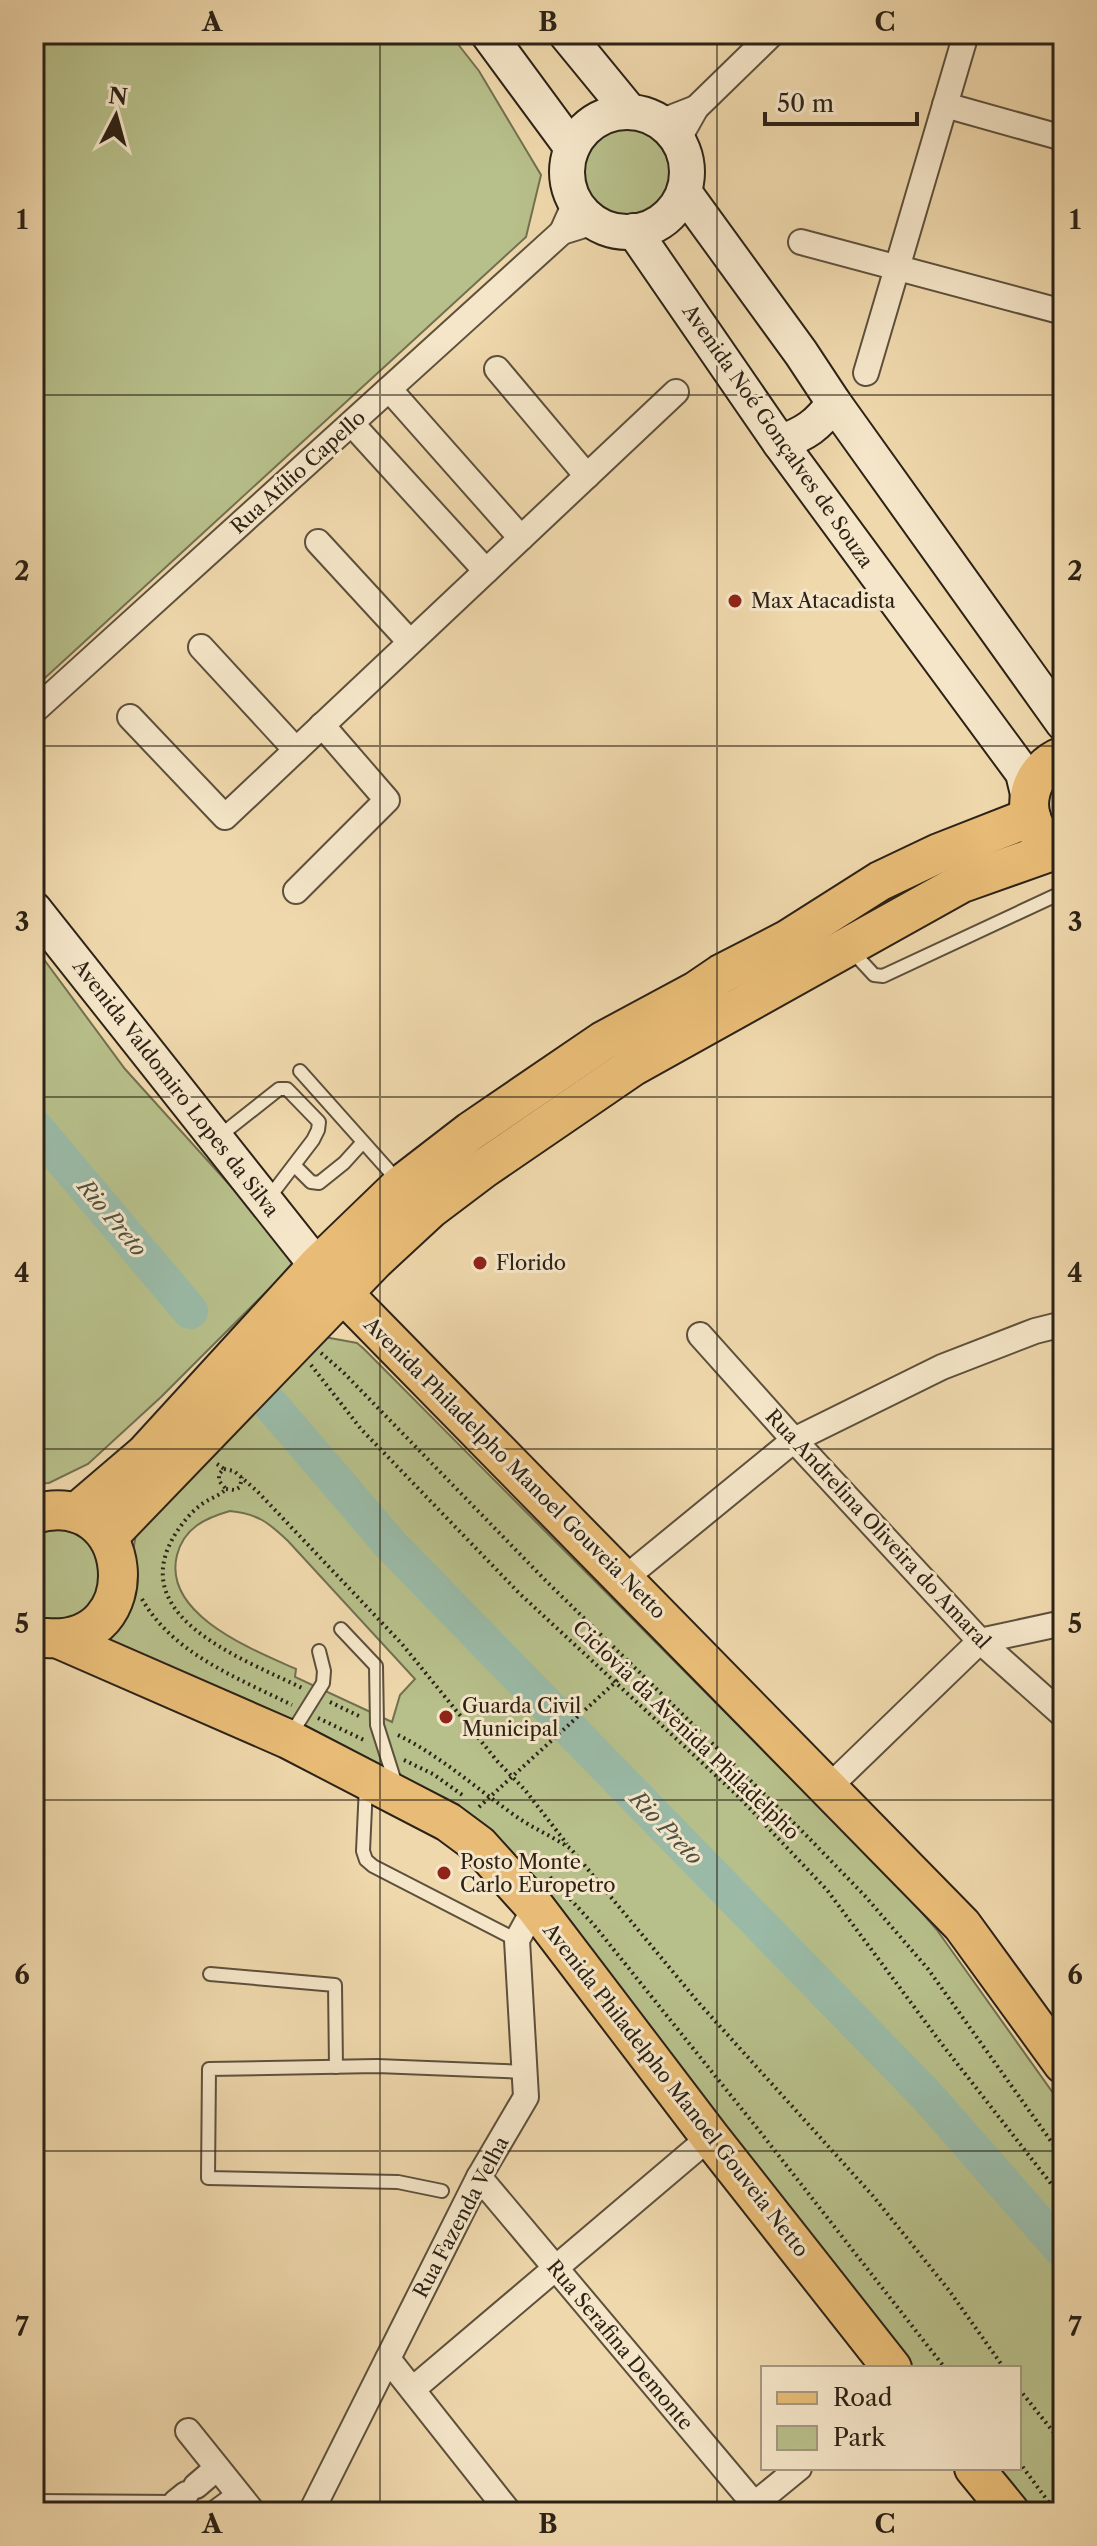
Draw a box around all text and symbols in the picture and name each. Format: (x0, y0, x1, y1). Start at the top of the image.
text: A (201, 6, 223, 38)
text: B (538, 6, 558, 38)
text: C (875, 6, 895, 38)
north arrow (76, 76, 156, 156)
scale bar (765, 76, 917, 126)
text: N (107, 82, 129, 111)
text: 50 m (777, 89, 834, 118)
text: 1 (16, 204, 28, 236)
text: 1 (1069, 204, 1081, 236)
street label: Avenida Noé Gonçalves de Souza (677, 299, 879, 573)
street label: Rua Atílio Capello (226, 405, 370, 539)
text: 2 (14, 555, 30, 587)
text: 2 (1067, 555, 1083, 587)
place label: Max Atacadista (751, 589, 896, 613)
marker: Max Atacadista (726, 592, 744, 610)
text: 3 (15, 906, 29, 938)
text: 3 (1068, 906, 1082, 938)
street label: Avenida Valdomiro Lopes da Silva (67, 954, 284, 1222)
water label: Rio Preto (71, 1172, 152, 1262)
place label: Florido (496, 1251, 566, 1275)
marker: Florido (471, 1254, 489, 1272)
text: 4 (14, 1257, 30, 1289)
text: 4 (1067, 1257, 1083, 1289)
street label: Avenida Philadelpho Manoel Gouveia Netto (358, 1311, 671, 1624)
street label: Rua Andrelina Oliveira do Amaral (761, 1404, 995, 1654)
text: 5 (15, 1608, 29, 1640)
text: 5 (1068, 1608, 1082, 1640)
street label: Ciclovia da Avenida Philadelpho (568, 1615, 804, 1845)
place label: Guarda Civil Municipal (462, 1694, 581, 1741)
marker: Guarda Civil Municipal (437, 1708, 455, 1726)
water label: Rio Preto (623, 1784, 708, 1871)
place label: Posto Monte Carlo Europetro (460, 1850, 616, 1897)
marker: Posto Monte Carlo Europetro (435, 1864, 453, 1882)
street label: Avenida Philadelpho Manoel Gouveia Netto (538, 1918, 814, 2262)
text: 6 (14, 1959, 30, 1991)
text: 6 (1067, 1959, 1083, 1991)
street label: Rua Fazenda Velha (408, 2132, 514, 2302)
street label: Rua Serafina Demonte (542, 2255, 698, 2435)
text: 7 (15, 2311, 29, 2343)
text: 7 (1068, 2311, 1082, 2343)
legend (761, 2366, 1021, 2470)
text: Road (833, 2383, 893, 2412)
text: Park (833, 2423, 886, 2452)
text: A (201, 2508, 223, 2540)
text: B (538, 2508, 558, 2540)
text: C (875, 2508, 895, 2540)

